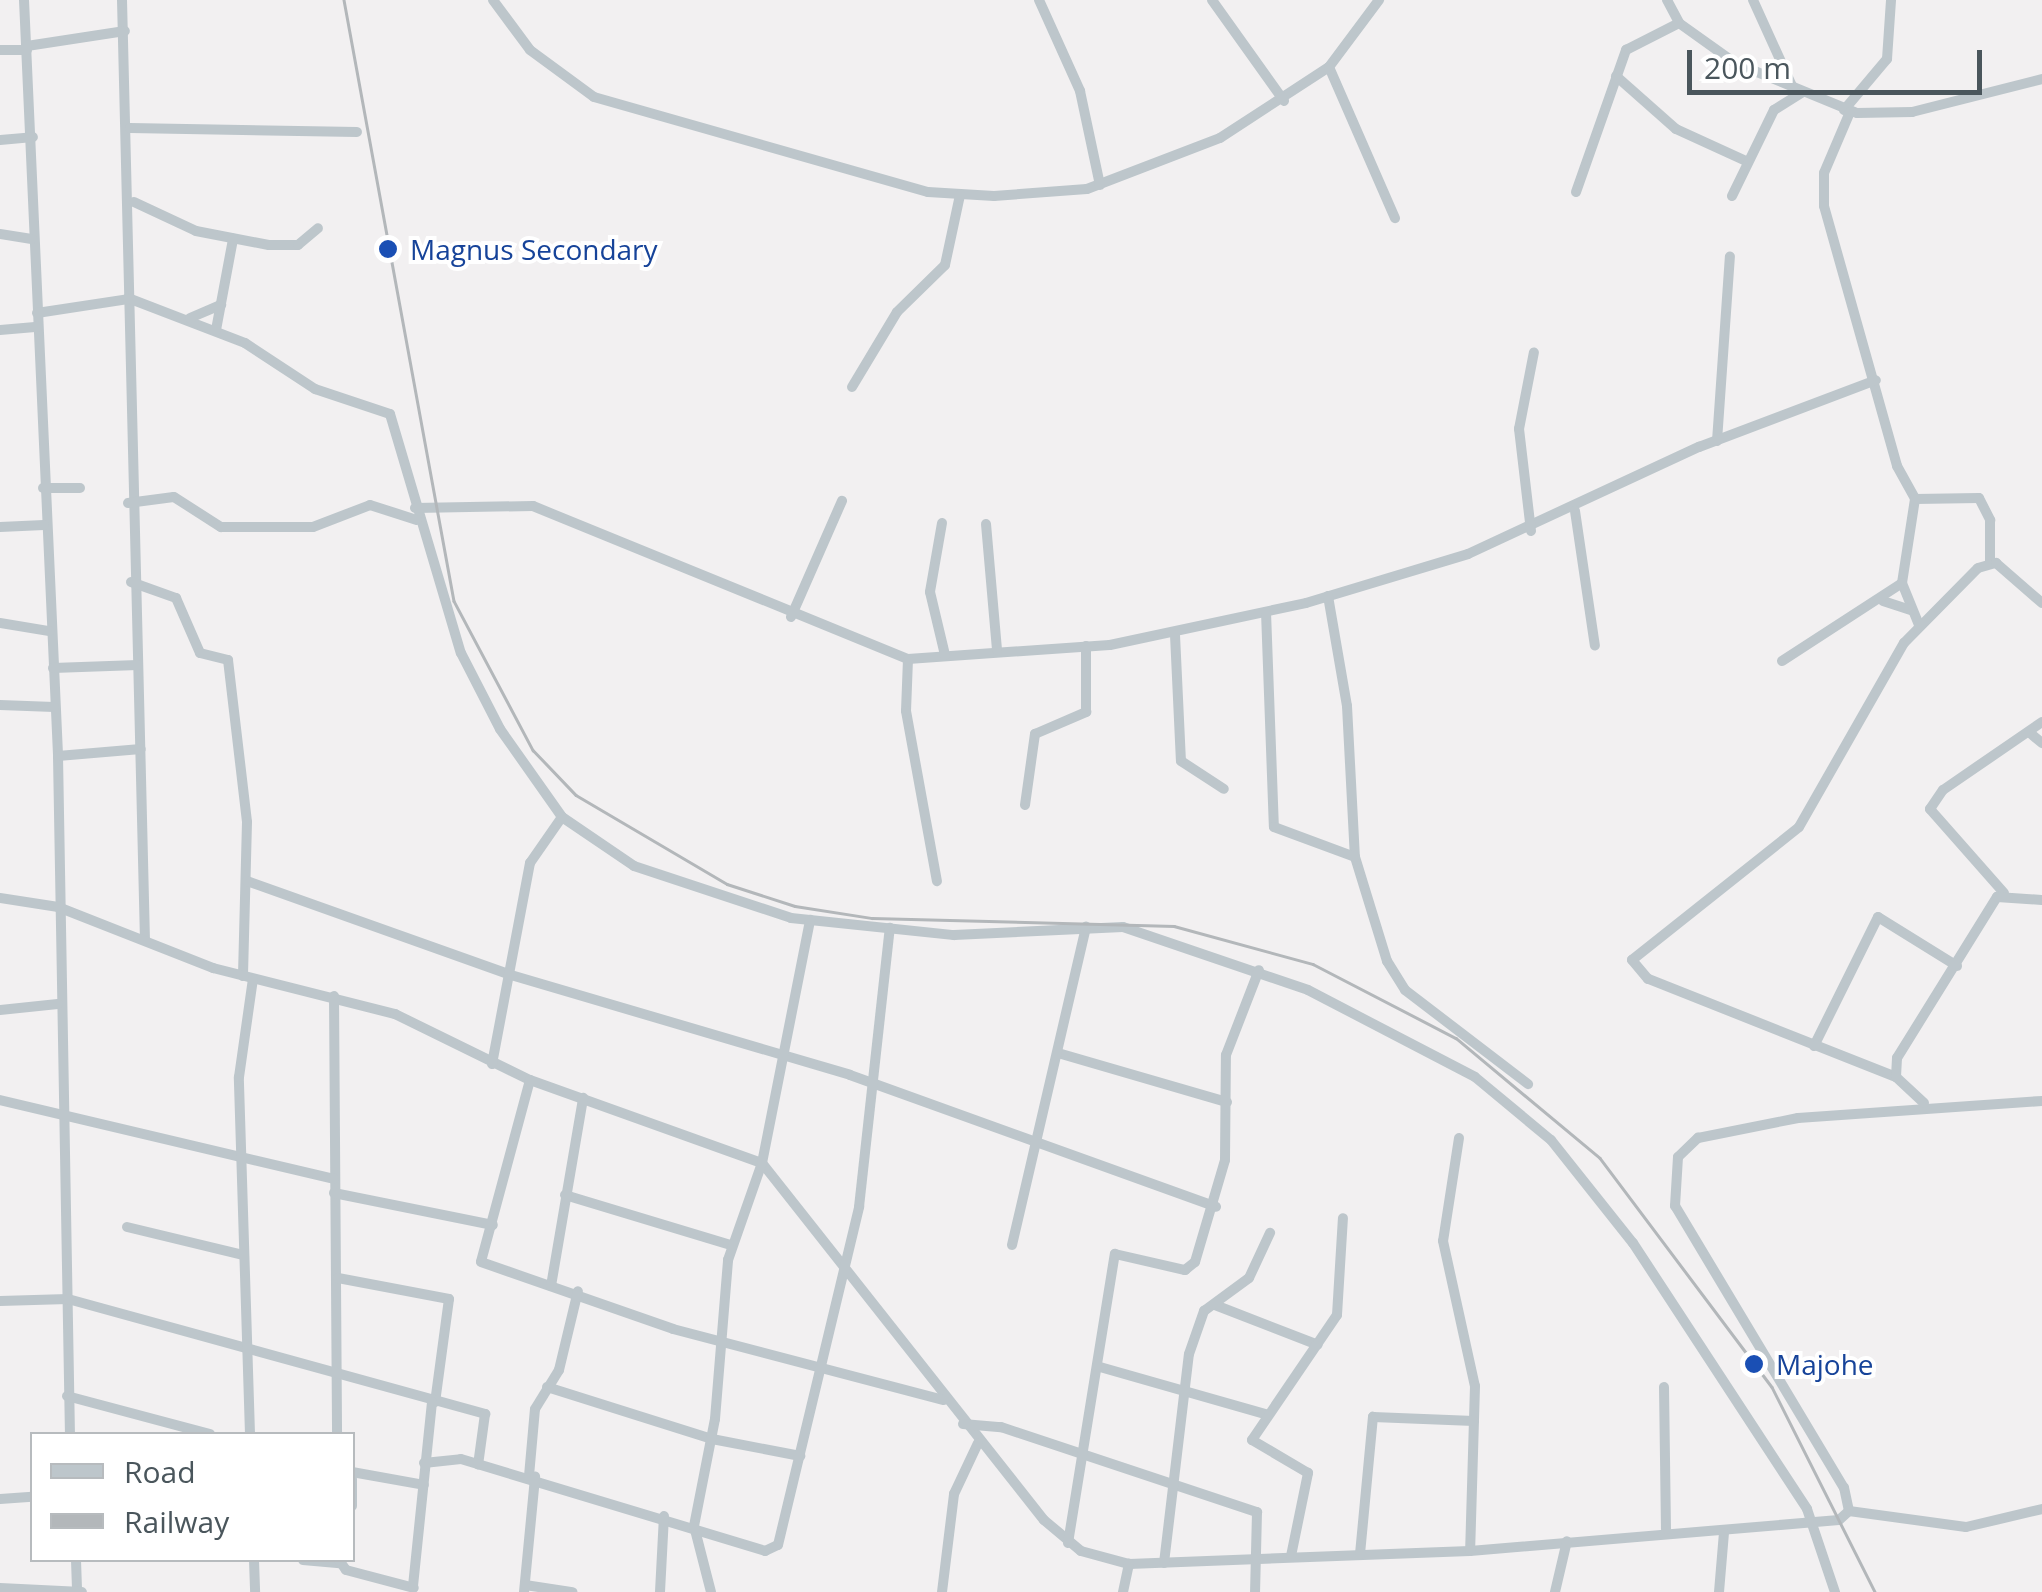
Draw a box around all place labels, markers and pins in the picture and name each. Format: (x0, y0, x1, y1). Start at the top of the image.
place label: Magnus Secondary (410, 232, 658, 266)
marker: Magnus Secondary (375, 236, 401, 262)
place label: Majohe (1776, 1347, 1874, 1381)
marker: Majohe (1741, 1351, 1767, 1377)

